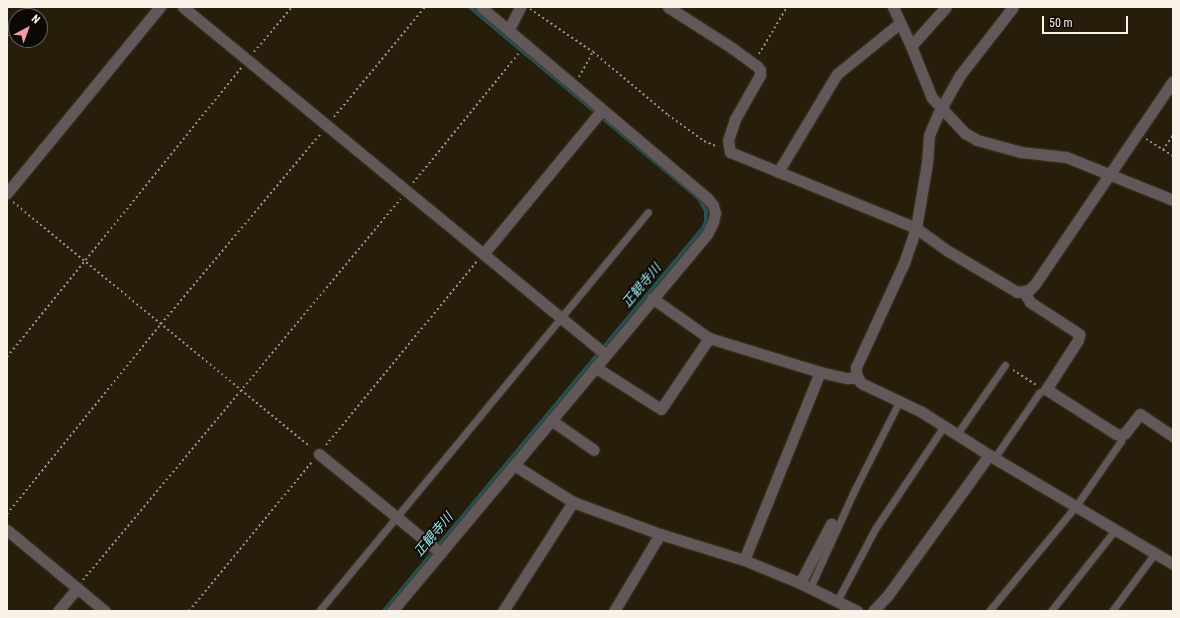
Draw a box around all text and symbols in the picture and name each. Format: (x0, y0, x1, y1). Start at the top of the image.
north arrow (8, 8, 48, 48)
scale bar (1044, 8, 1130, 34)
text: N (29, 12, 42, 26)
text: 50 m (1049, 16, 1073, 30)
water label: 正観寺川 (619, 261, 665, 311)
water label: 正観寺川 (411, 510, 457, 560)

